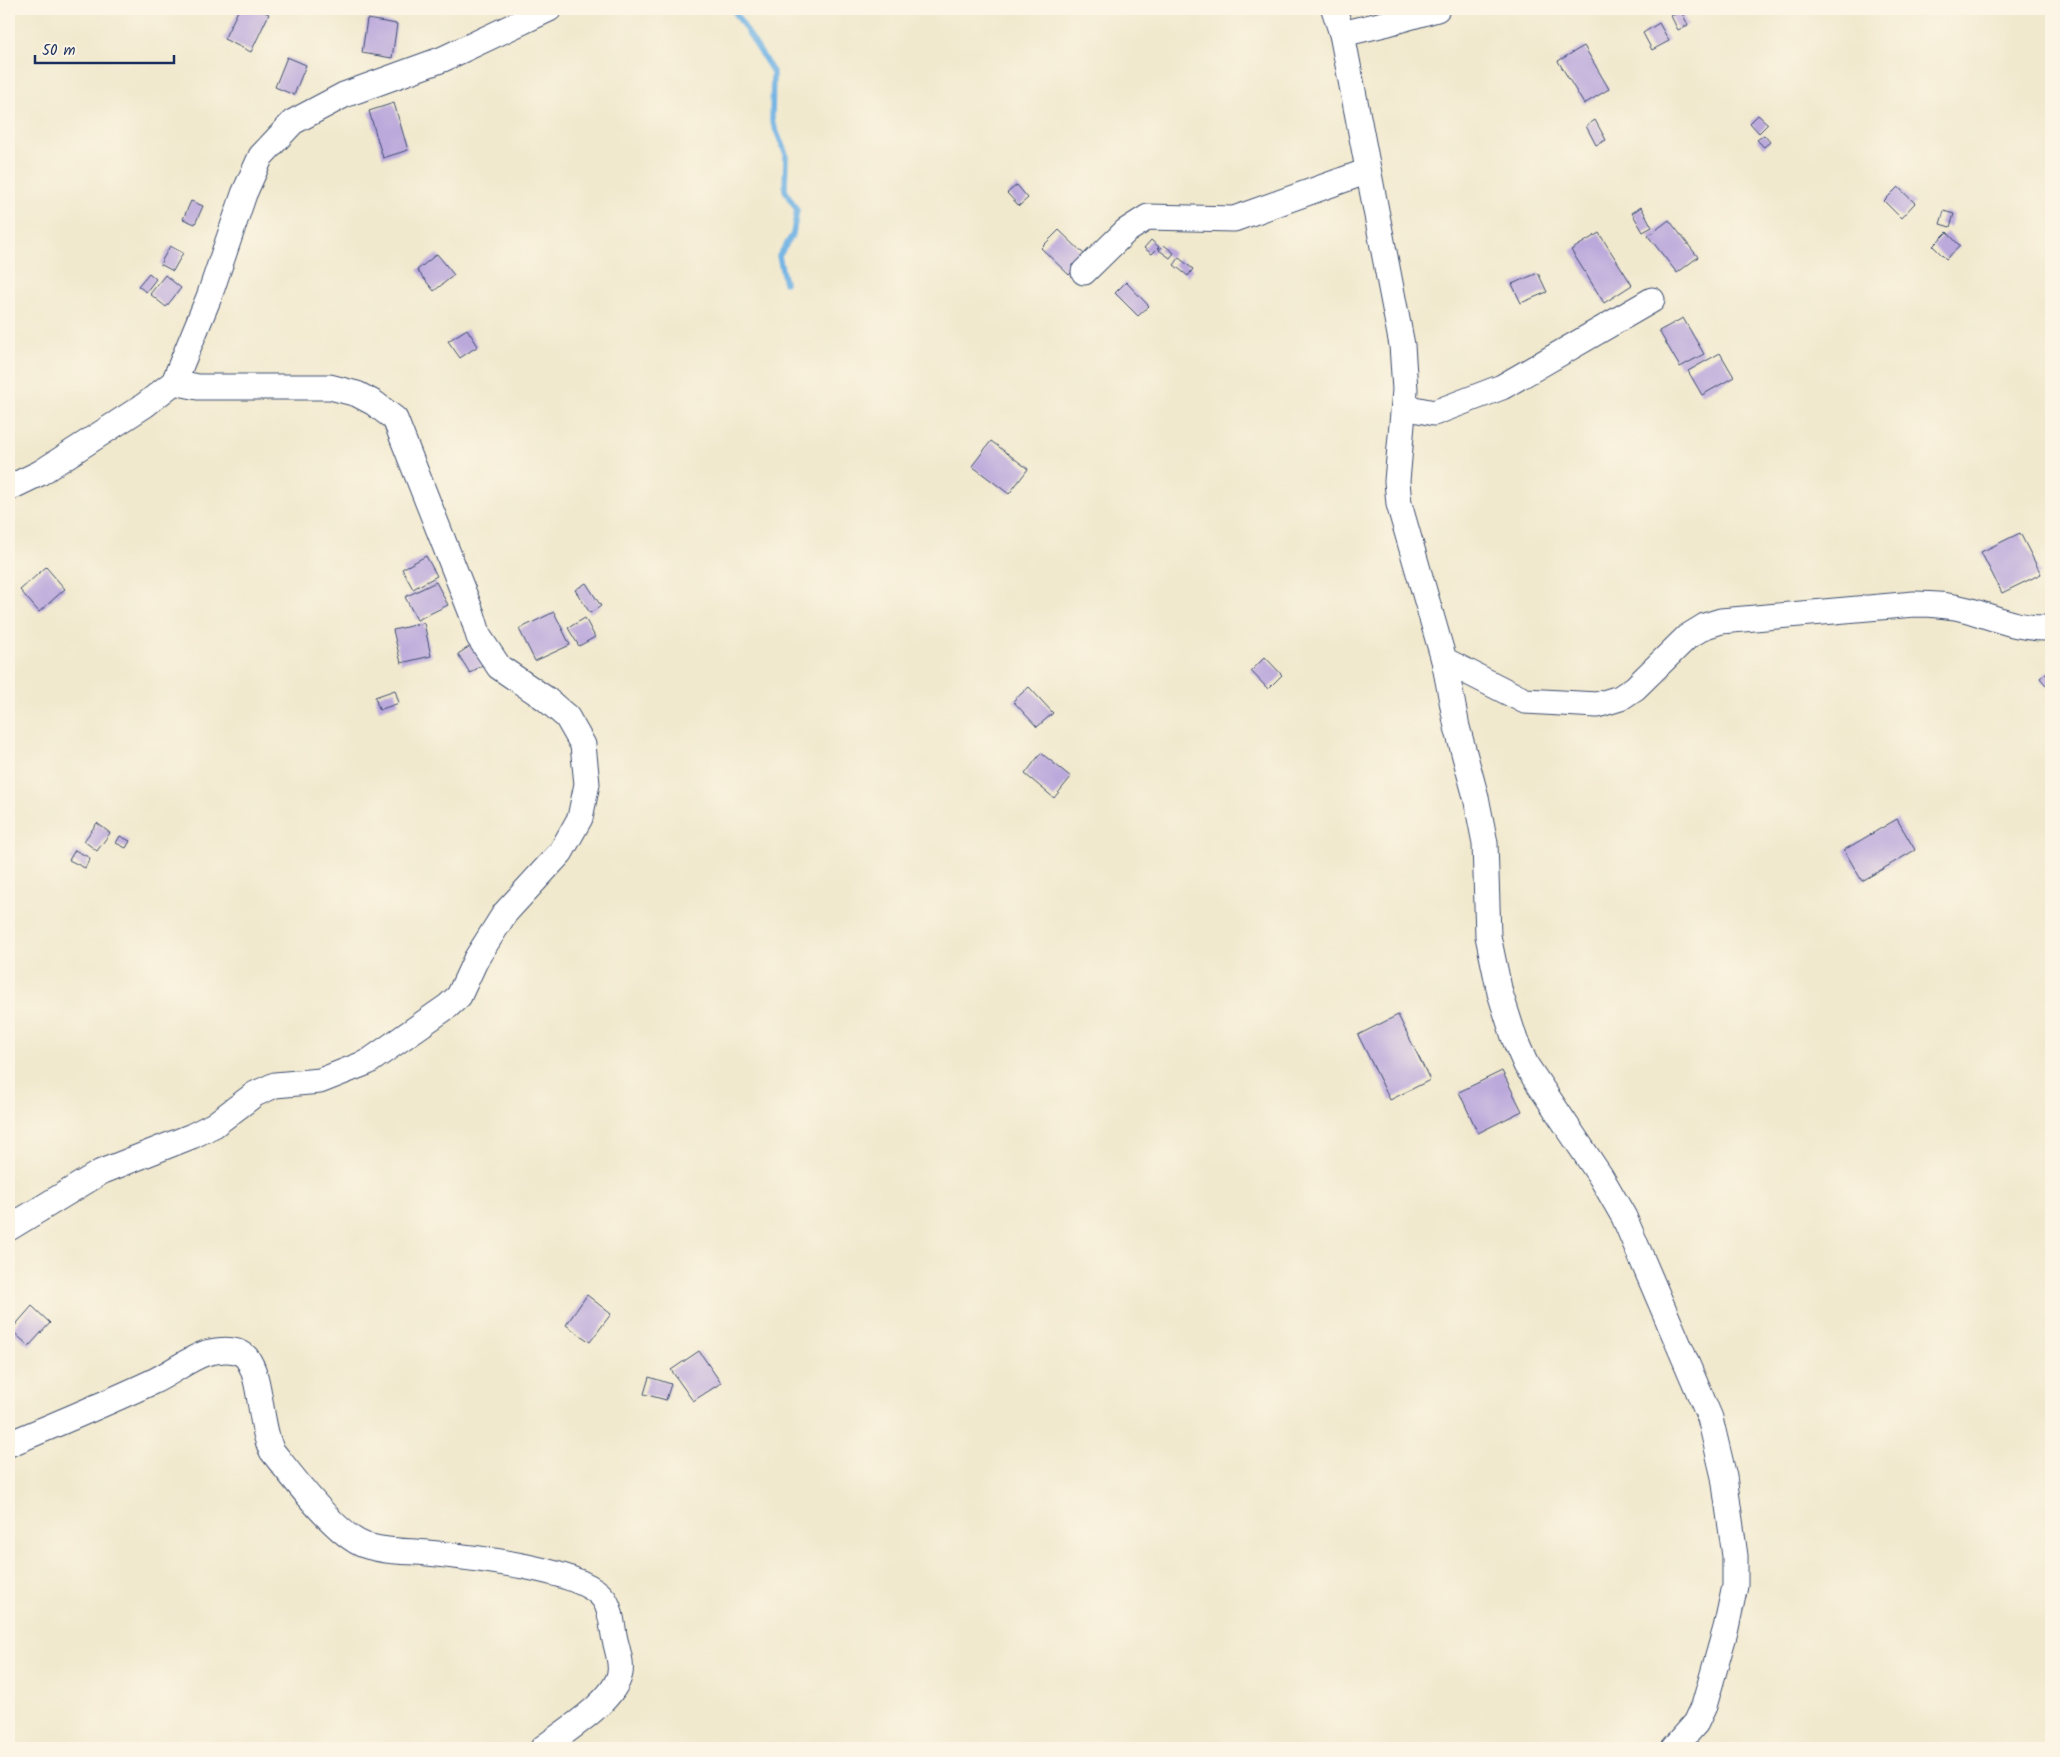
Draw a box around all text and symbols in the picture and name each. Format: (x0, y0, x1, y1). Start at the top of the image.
scale bar (35, 32, 174, 64)
text: 50 m (42, 39, 76, 63)

